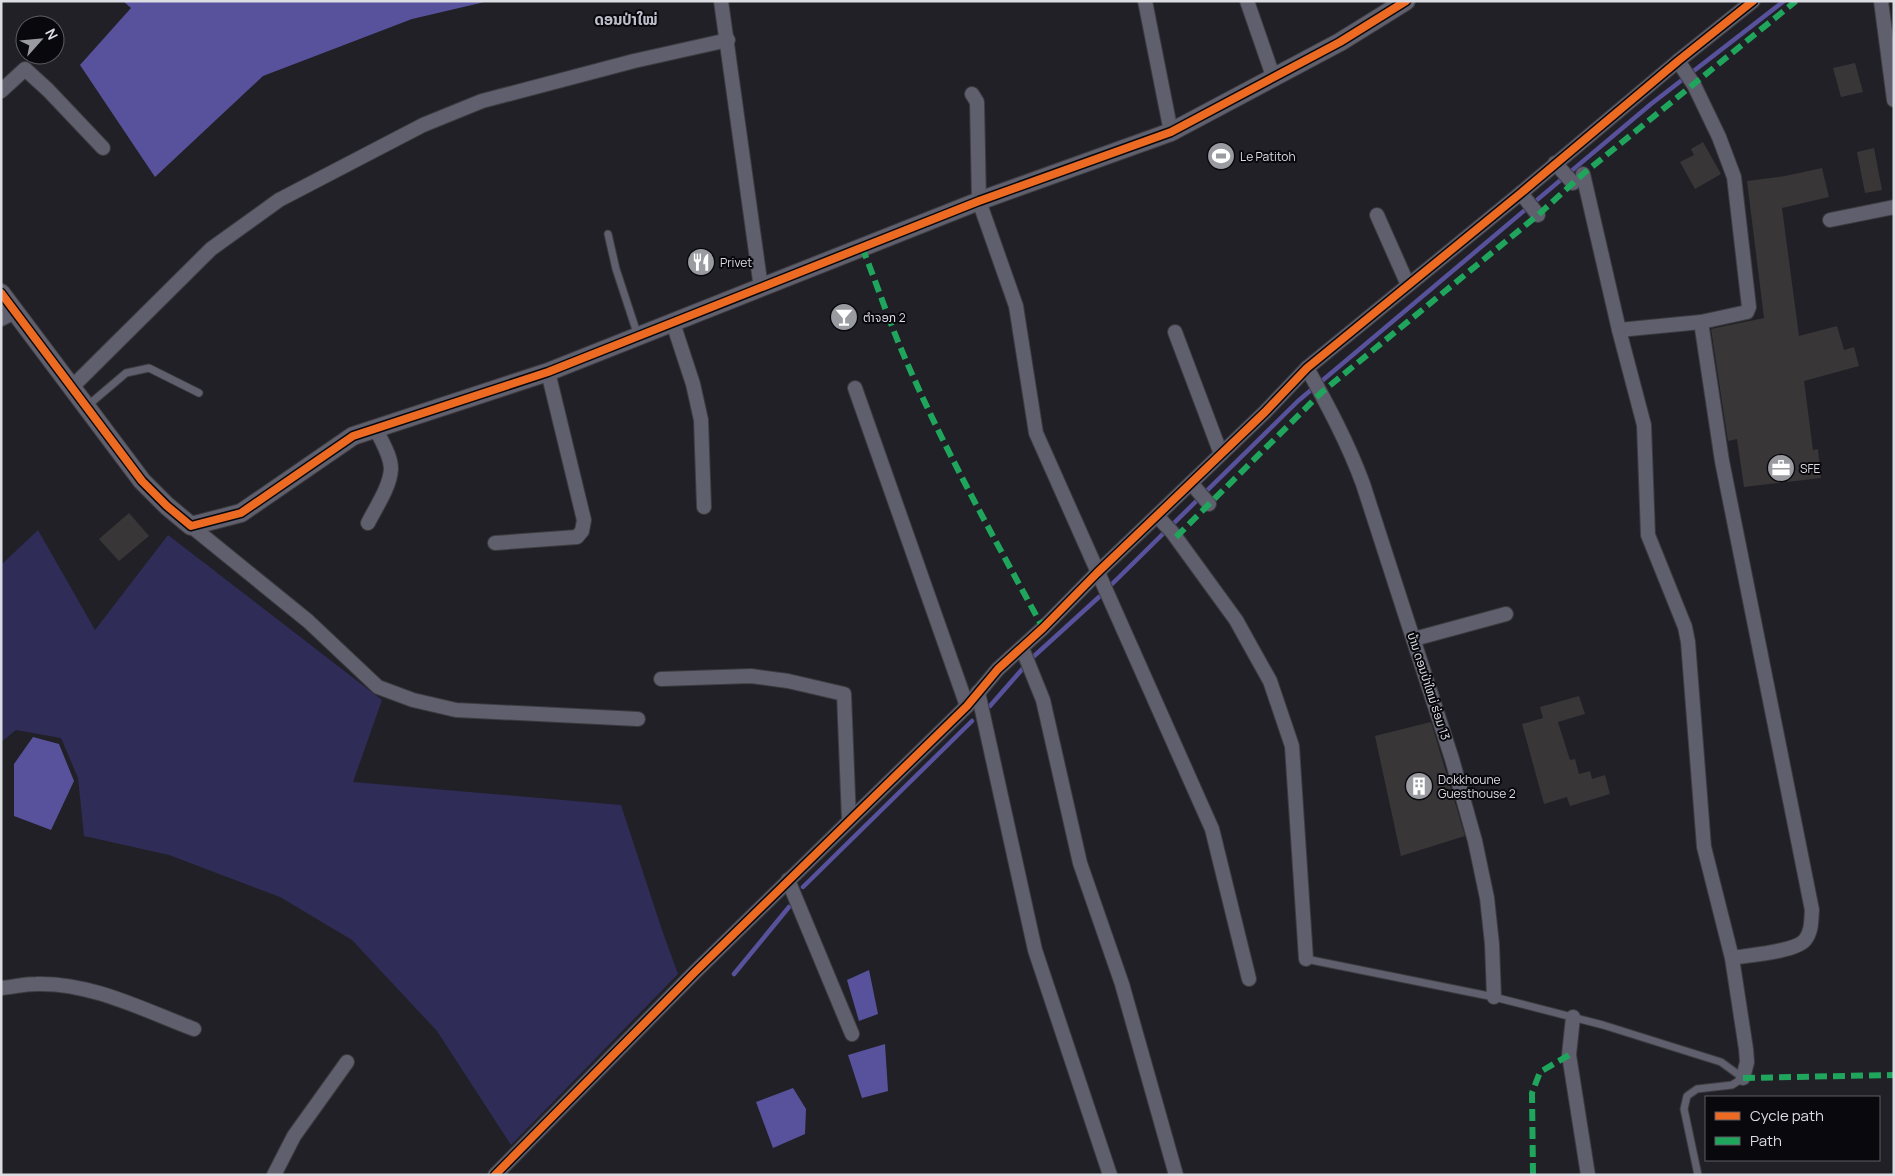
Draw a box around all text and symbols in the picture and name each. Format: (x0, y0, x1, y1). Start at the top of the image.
district label: ດອນປ່າໃໝ່ (595, 9, 657, 30)
north arrow (15, 15, 65, 65)
text: N (41, 25, 63, 43)
sports icon: Le Patitoh (1206, 141, 1236, 171)
place label: Le Patitoh (1240, 148, 1296, 165)
restaurant icon: Privet (686, 247, 716, 277)
place label: Privet (720, 254, 752, 271)
bar icon: ຕຳຈອກ 2 (829, 302, 859, 332)
place label: ຕຳຈອກ 2 (863, 309, 906, 326)
office icon: SFE (1766, 453, 1796, 483)
place label: SFE (1800, 460, 1820, 477)
street label: ບ້ານ ດອນປ່າໃຫມ່ ຮ່ອມ 13 (1404, 630, 1454, 742)
building icon: Dokkhoune Guesthouse 2 (1404, 771, 1434, 801)
place label: Dokkhoune Guesthouse 2 (1438, 771, 1516, 802)
legend (1705, 1096, 1880, 1161)
text: Cycle path (1750, 1105, 1824, 1126)
text: Path (1750, 1130, 1782, 1151)

